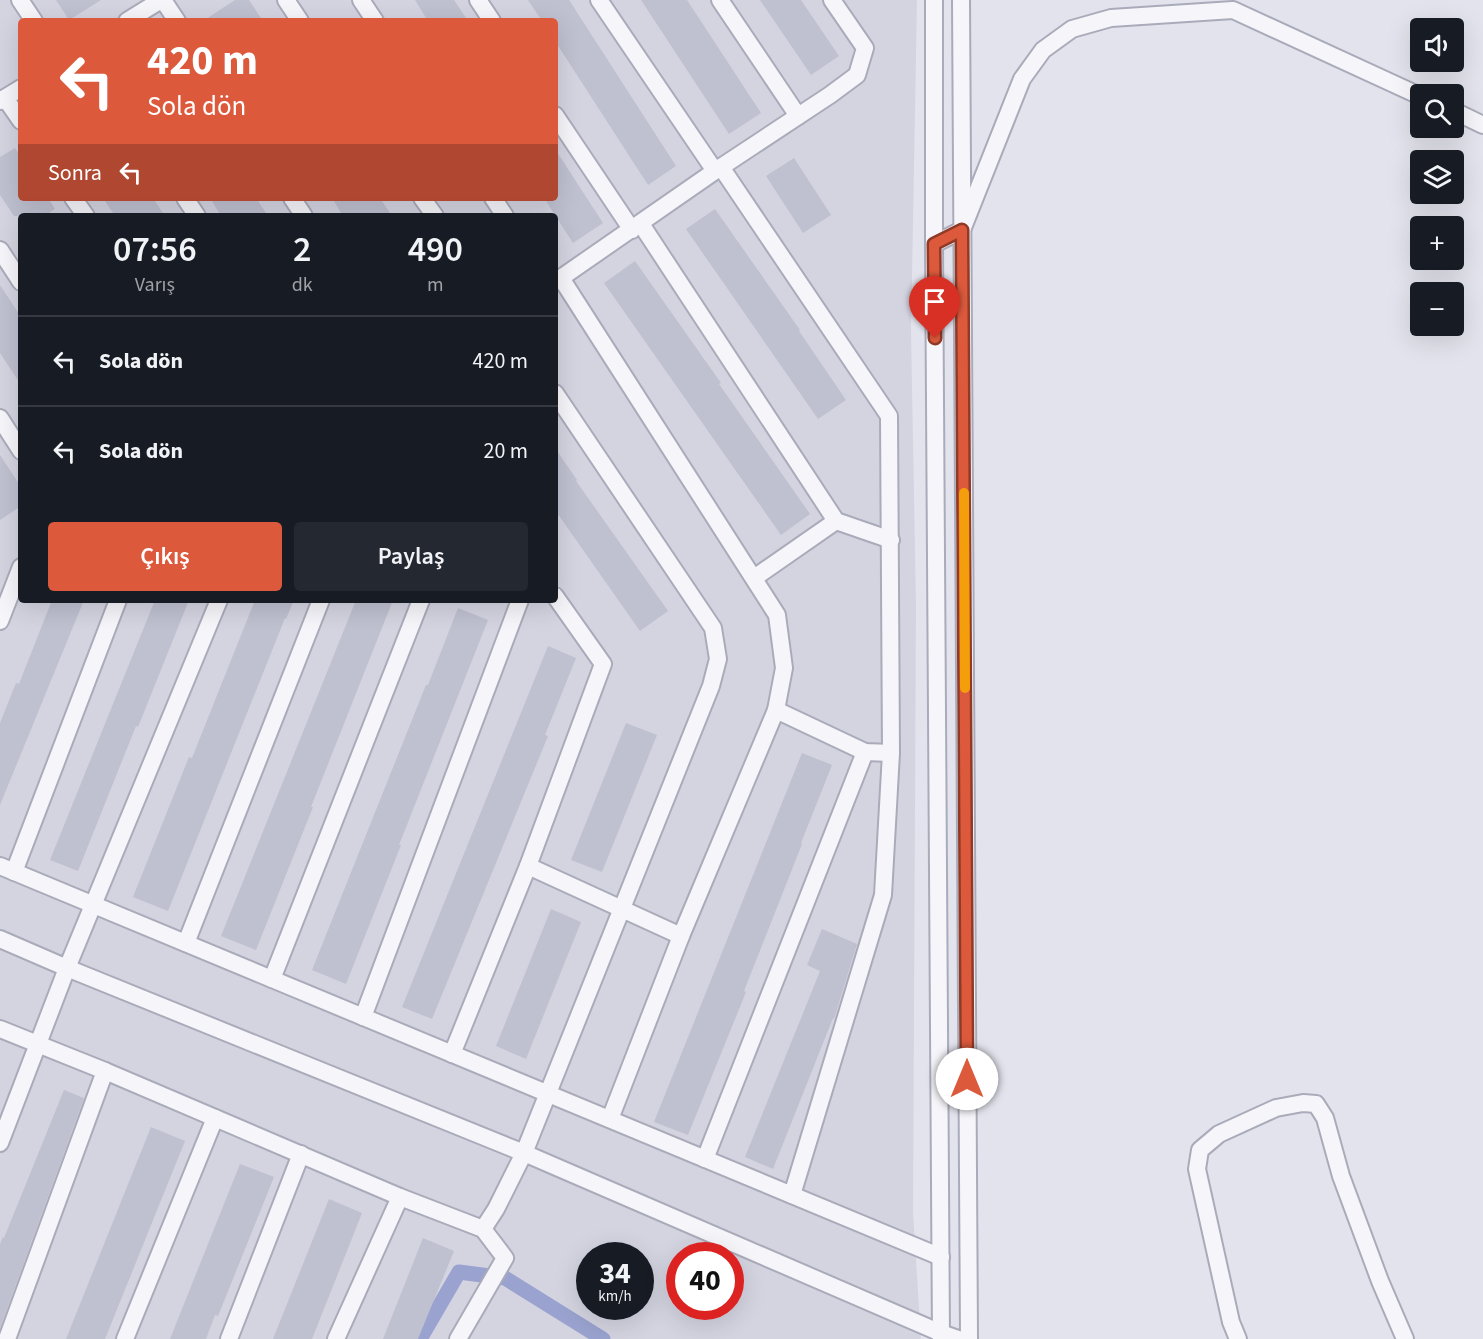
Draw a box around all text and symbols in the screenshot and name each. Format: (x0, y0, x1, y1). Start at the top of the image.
map controls (1410, 18, 1464, 336)
button: sound (1410, 18, 1464, 72)
text: 420 m (147, 31, 258, 91)
icon: left (48, 42, 126, 120)
button: search (1410, 84, 1464, 138)
text: Sola dön (147, 87, 246, 126)
button: layers (1410, 150, 1464, 204)
icon: left (114, 156, 147, 189)
text: Sonra (48, 157, 102, 189)
button: + (1410, 216, 1464, 270)
text: 07:56 (113, 224, 197, 275)
text: 2 (293, 224, 311, 275)
text: 490 (408, 224, 463, 275)
text: Varış (135, 271, 175, 299)
text: dk (292, 271, 313, 299)
text: m (427, 271, 444, 299)
pin (909, 276, 960, 338)
button: − (1410, 282, 1464, 336)
icon: arrive (918, 285, 951, 318)
icon: left (48, 345, 81, 378)
text: Sola dön (99, 345, 183, 377)
text: 420 m (473, 345, 528, 377)
icon: left (48, 435, 81, 468)
text: Sola dön (99, 435, 183, 467)
text: 20 m (483, 435, 528, 467)
button: Çıkış (48, 522, 282, 591)
button: Paylaş (294, 522, 528, 591)
position arrow (935, 1047, 999, 1111)
speed limit sign: 40 (666, 1242, 744, 1320)
text: 34 (599, 1252, 631, 1295)
text: km/h (598, 1286, 632, 1307)

